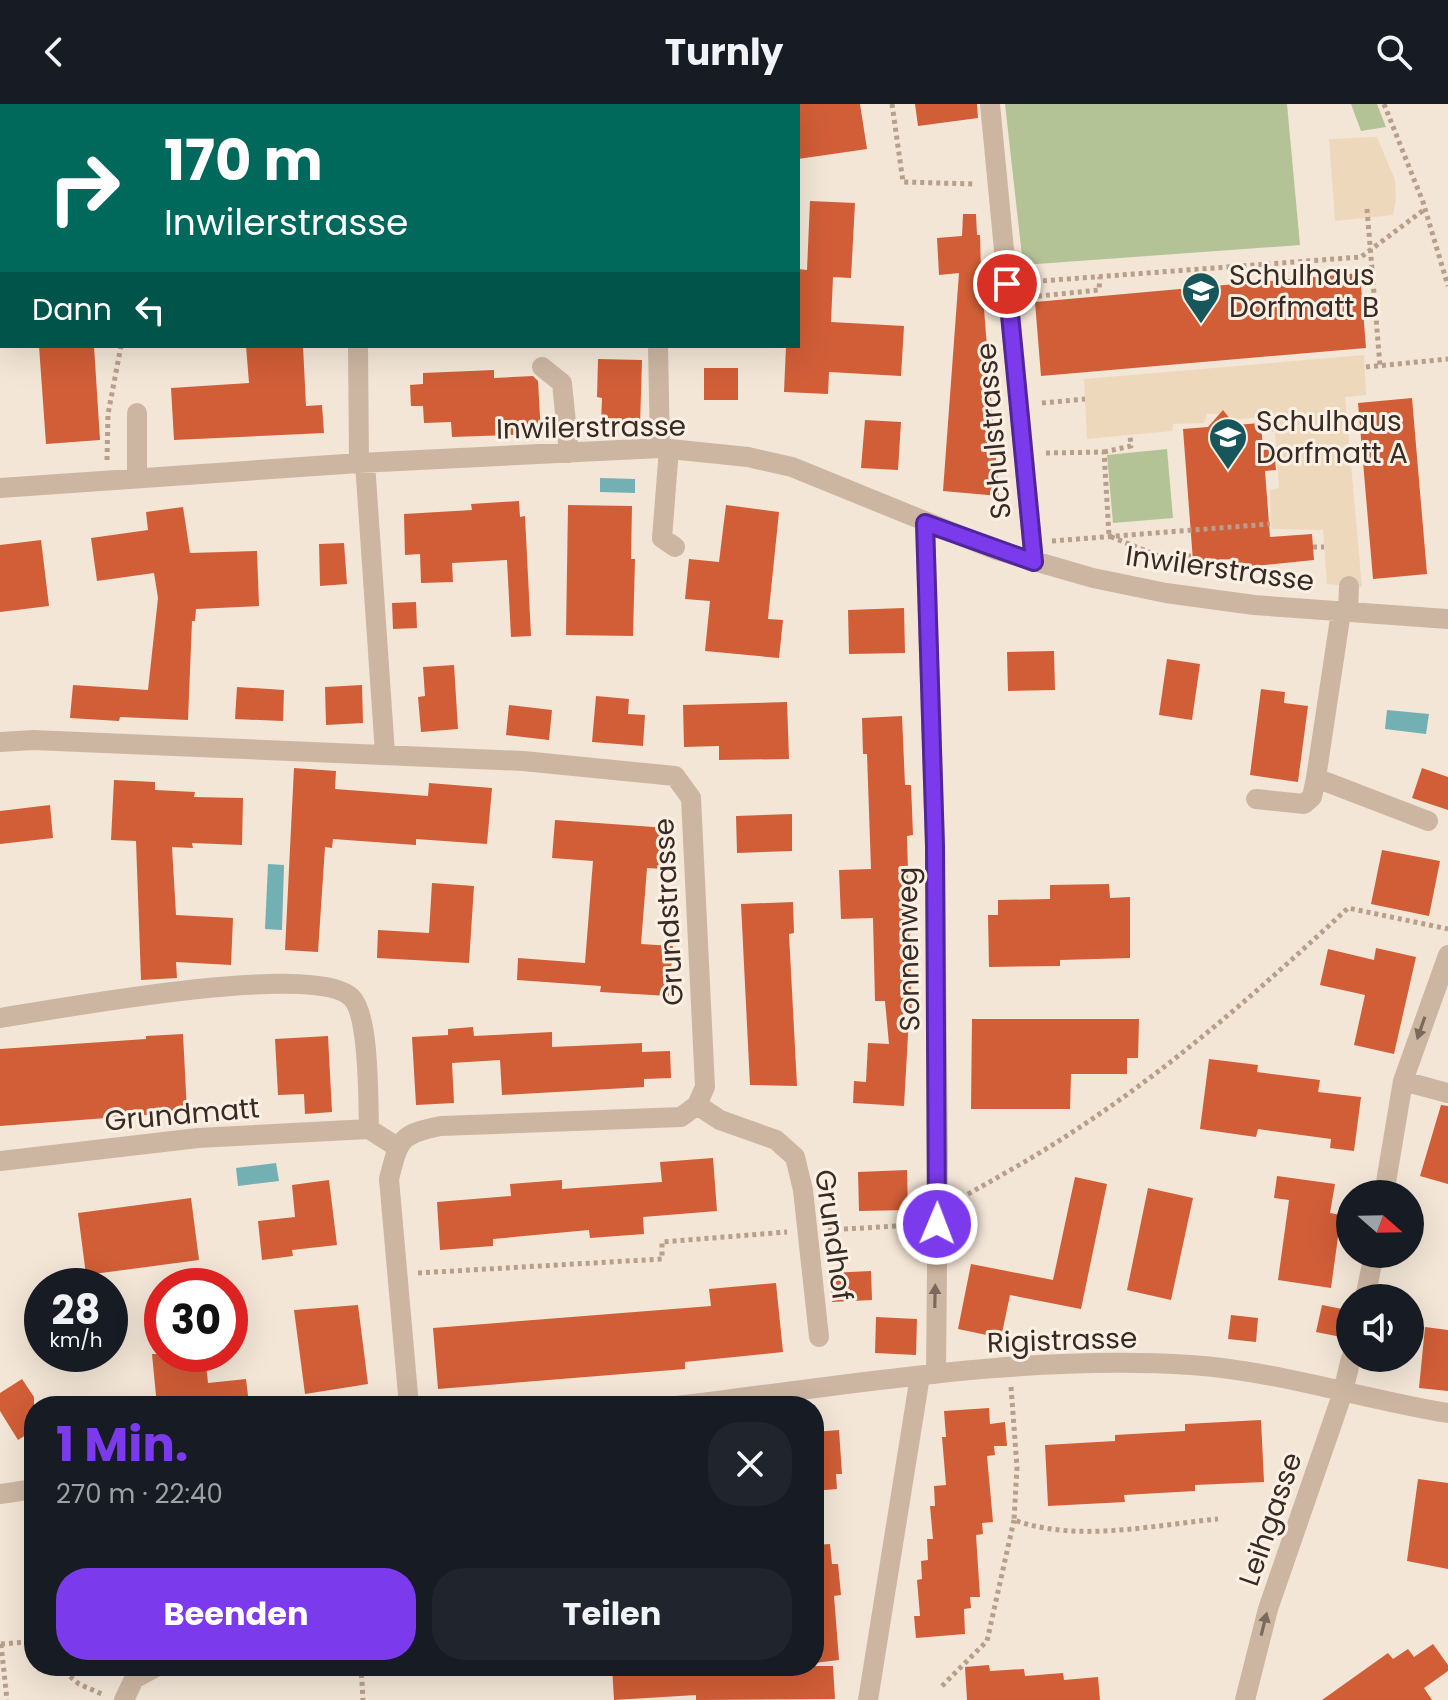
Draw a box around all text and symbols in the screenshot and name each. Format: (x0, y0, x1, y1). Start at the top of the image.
text: Turnly (665, 27, 783, 78)
icon: back (32, 30, 76, 74)
icon: search (1372, 30, 1416, 74)
text: 170 m (164, 121, 323, 200)
icon: right (32, 136, 136, 240)
text: Inwilerstrasse (164, 197, 408, 248)
pin (973, 250, 1041, 318)
place label: Schulhaus Dorfmatt B (1229, 256, 1379, 327)
icon: arrive (985, 262, 1029, 306)
school or university icon: Schulhaus Dorfmatt B (1180, 270, 1222, 325)
text: Dann (32, 288, 112, 331)
icon: left (128, 288, 172, 332)
street label: Schulstrasse (966, 341, 1021, 521)
place label: Schulhaus Dorfmatt A (1256, 402, 1408, 473)
street label: Inwilerstrasse (496, 406, 686, 449)
school or university icon: Schulhaus Dorfmatt A (1207, 416, 1249, 471)
street label: Inwilerstrasse (1123, 536, 1317, 601)
street label: Grundstrasse (644, 817, 693, 1007)
street label: Sonnenweg (888, 866, 929, 1032)
one-way arrow (1414, 1016, 1426, 1040)
street label: Grundmatt (103, 1088, 261, 1141)
street label: Grundhof (805, 1167, 862, 1303)
north arrow (1336, 1180, 1424, 1268)
map controls (1336, 1180, 1424, 1372)
position arrow (895, 1182, 979, 1266)
speed limit sign: 30 (144, 1268, 248, 1372)
text: 28 (52, 1282, 100, 1338)
one-way arrow (929, 1283, 942, 1308)
button: sound (1336, 1284, 1424, 1372)
street label: Rigistrasse (986, 1318, 1138, 1363)
text: km/h (49, 1326, 103, 1354)
text: 1 Min. (56, 1411, 188, 1478)
button: close (708, 1422, 792, 1506)
street label: Leihgasse (1229, 1447, 1311, 1591)
text: 270 m · 22:40 (56, 1476, 223, 1512)
button: Beenden (56, 1568, 416, 1660)
button: Teilen (432, 1568, 792, 1660)
one-way arrow (1258, 1612, 1271, 1637)

